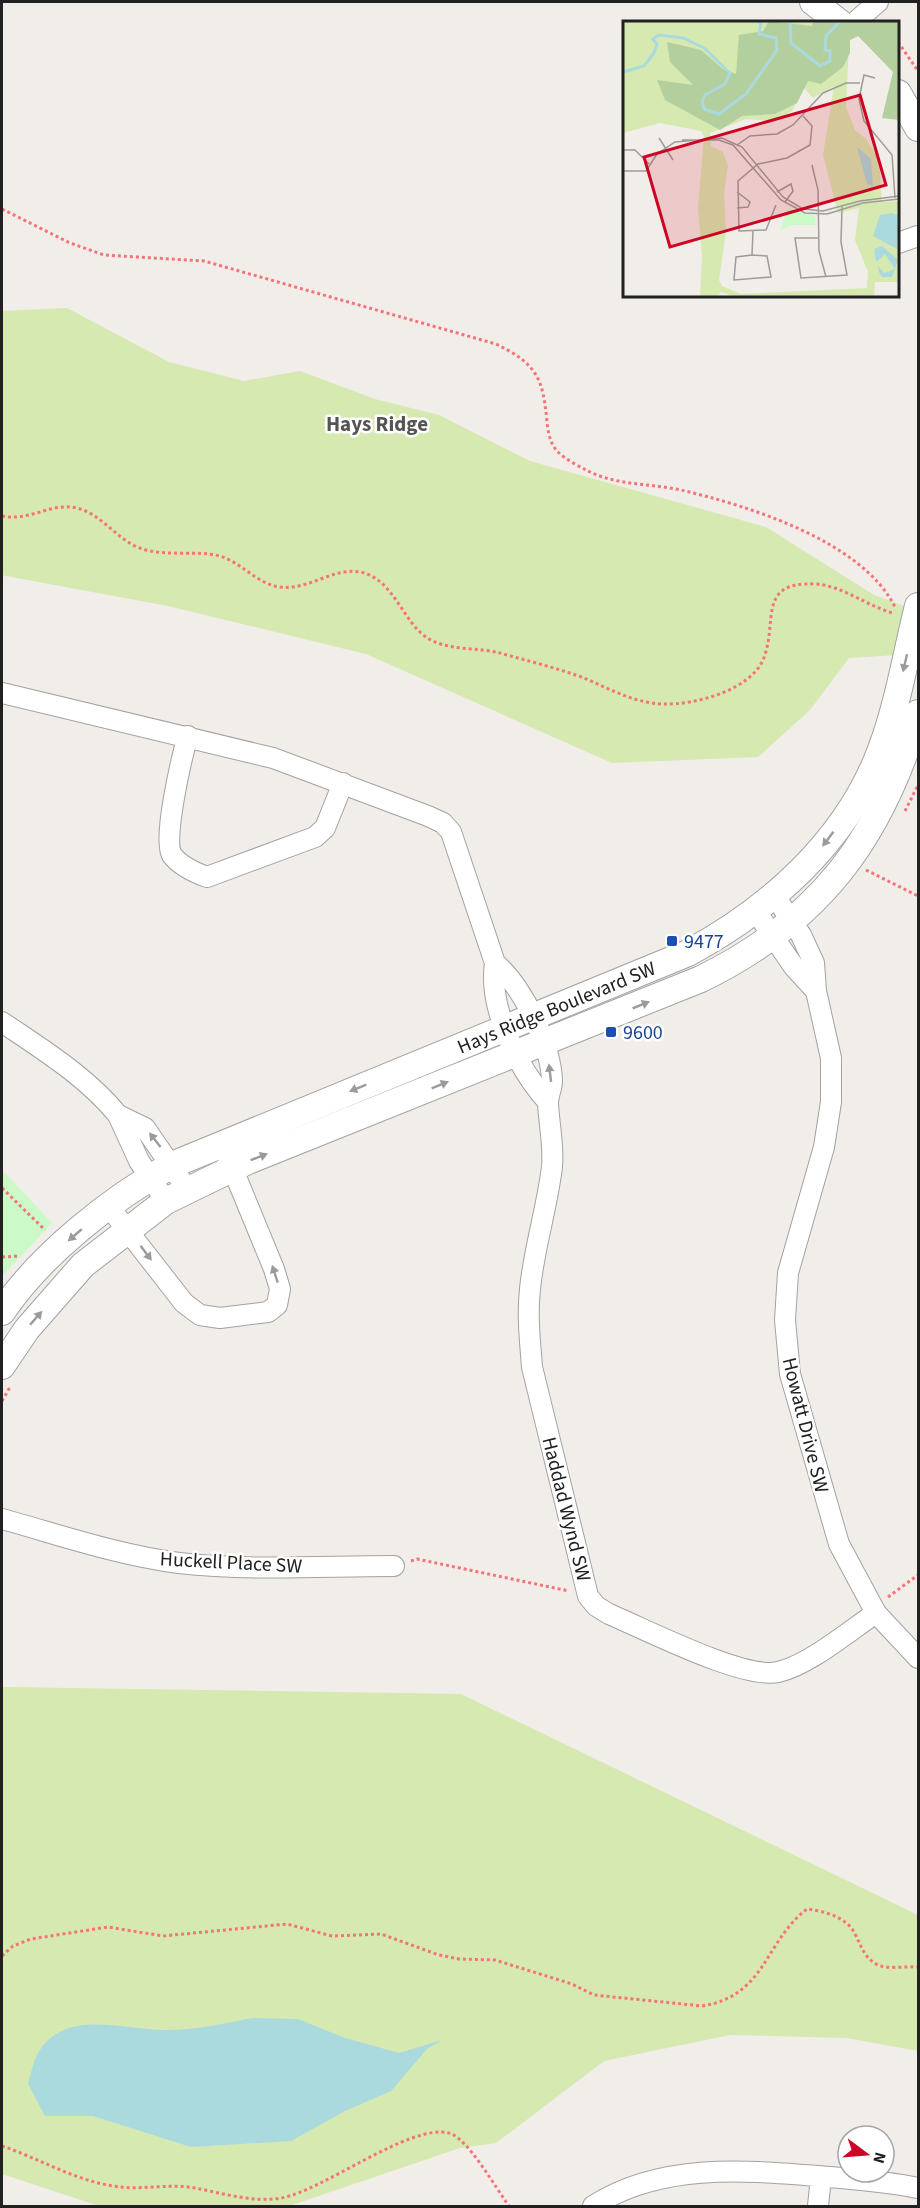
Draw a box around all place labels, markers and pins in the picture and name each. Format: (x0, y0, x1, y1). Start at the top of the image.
place label: 9477 (684, 928, 724, 956)
marker: 9477 (665, 934, 679, 948)
place label: 9600 (623, 1019, 663, 1047)
marker: 9600 (604, 1025, 618, 1039)

